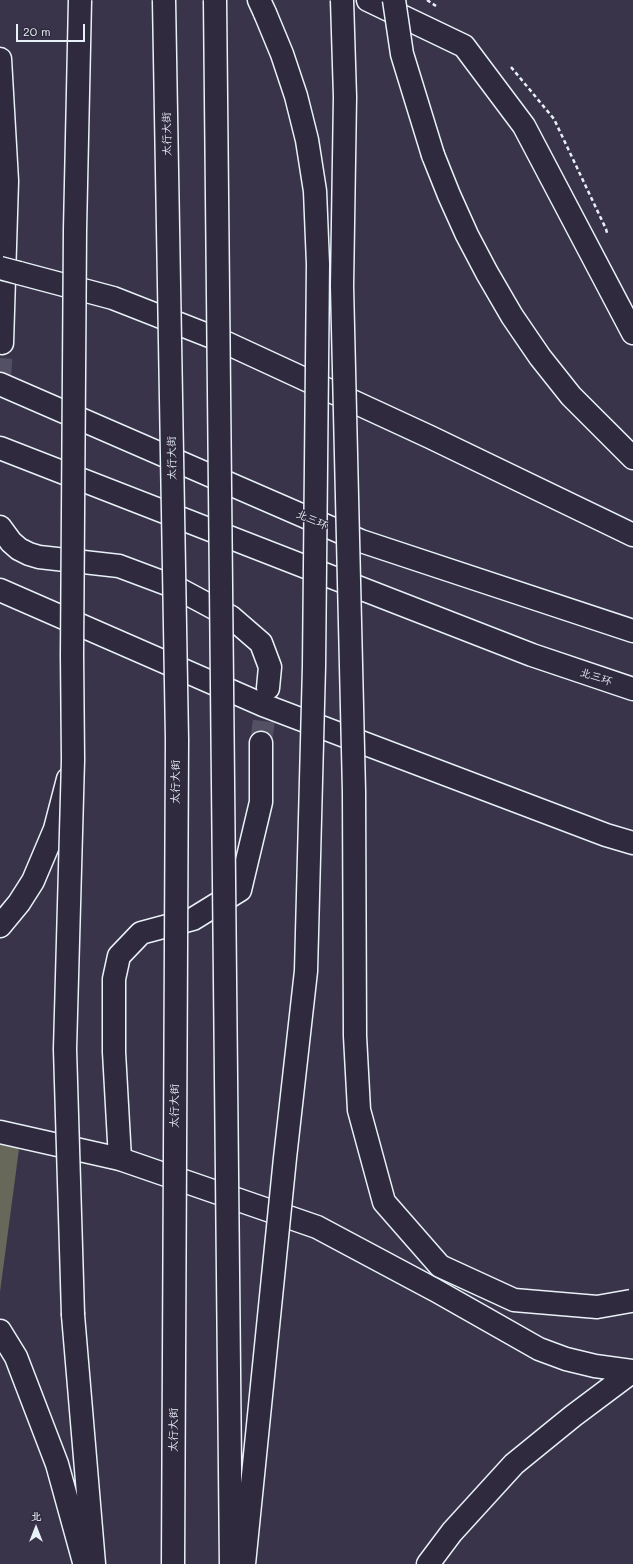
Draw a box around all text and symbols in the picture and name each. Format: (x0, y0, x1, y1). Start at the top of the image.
scale bar (18, 16, 87, 42)
text: 20 m (23, 23, 51, 39)
street label: 太行大街 (160, 112, 174, 156)
street label: 太行大街 (165, 436, 179, 480)
street label: 北三环 (294, 507, 330, 533)
street label: 北三环 (578, 666, 614, 688)
street label: 太行大街 (169, 760, 183, 804)
street label: 太行大街 (168, 1084, 182, 1128)
street label: 太行大街 (167, 1408, 181, 1452)
north arrow (16, 1508, 56, 1548)
text: 北 (31, 1508, 42, 1523)

